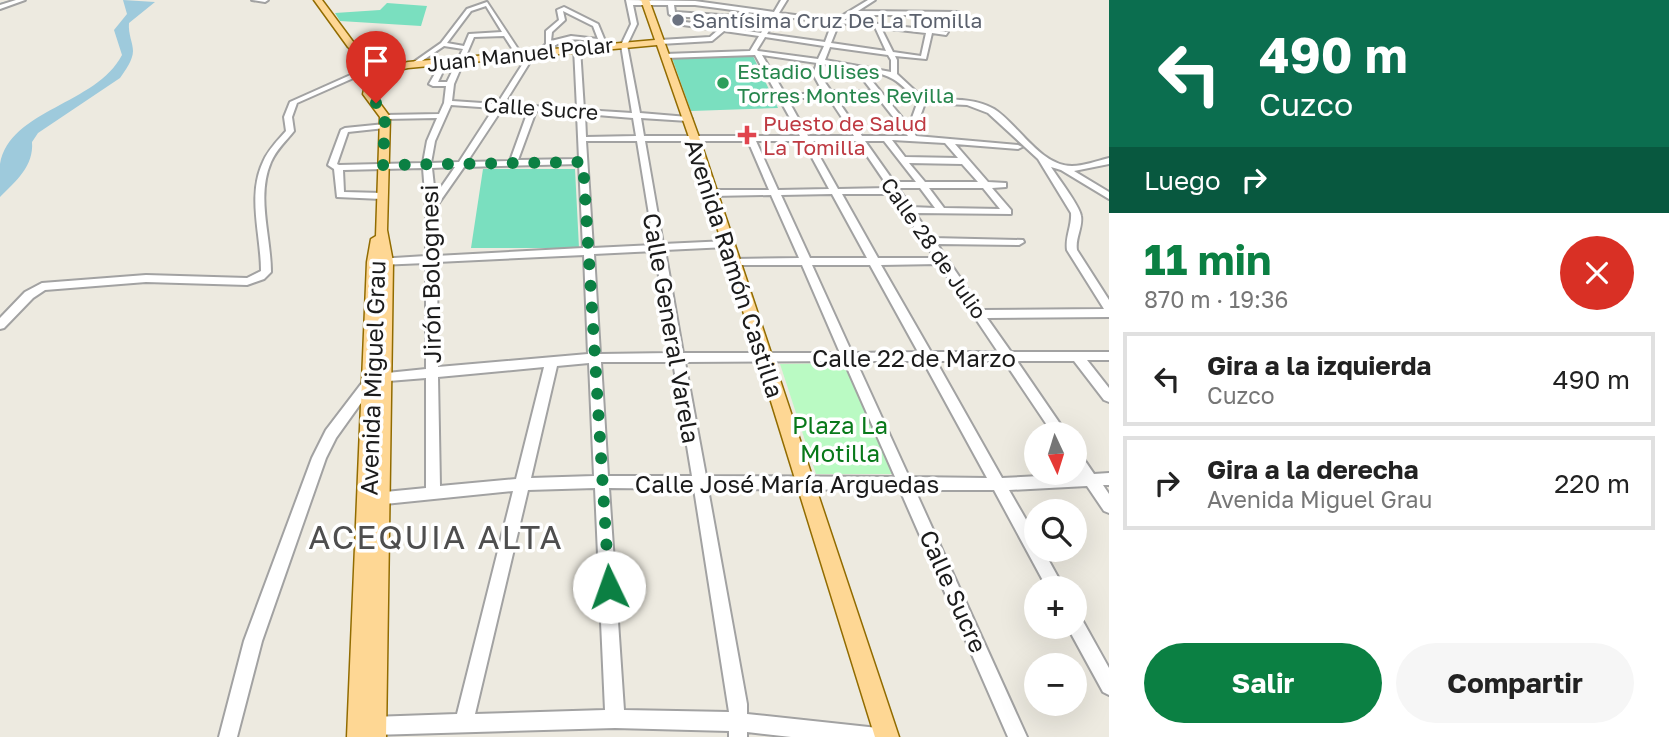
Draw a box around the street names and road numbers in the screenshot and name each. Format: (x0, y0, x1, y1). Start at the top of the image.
street label: Juan Manuel Polar (426, 31, 614, 77)
street label: Calle Sucre (483, 91, 599, 125)
street label: Avenida Ramón Castilla (679, 135, 791, 401)
street label: Calle 28 de Julio (876, 172, 992, 324)
street label: Jirón Bolognesi (414, 184, 446, 364)
street label: Calle General Varela (637, 211, 707, 445)
street label: Avenida Miguel Grau (353, 260, 391, 496)
street label: Calle 22 de Marzo (812, 343, 1016, 372)
street label: Calle José María Arguedas (635, 469, 939, 498)
street label: Calle Sucre (914, 525, 994, 657)

